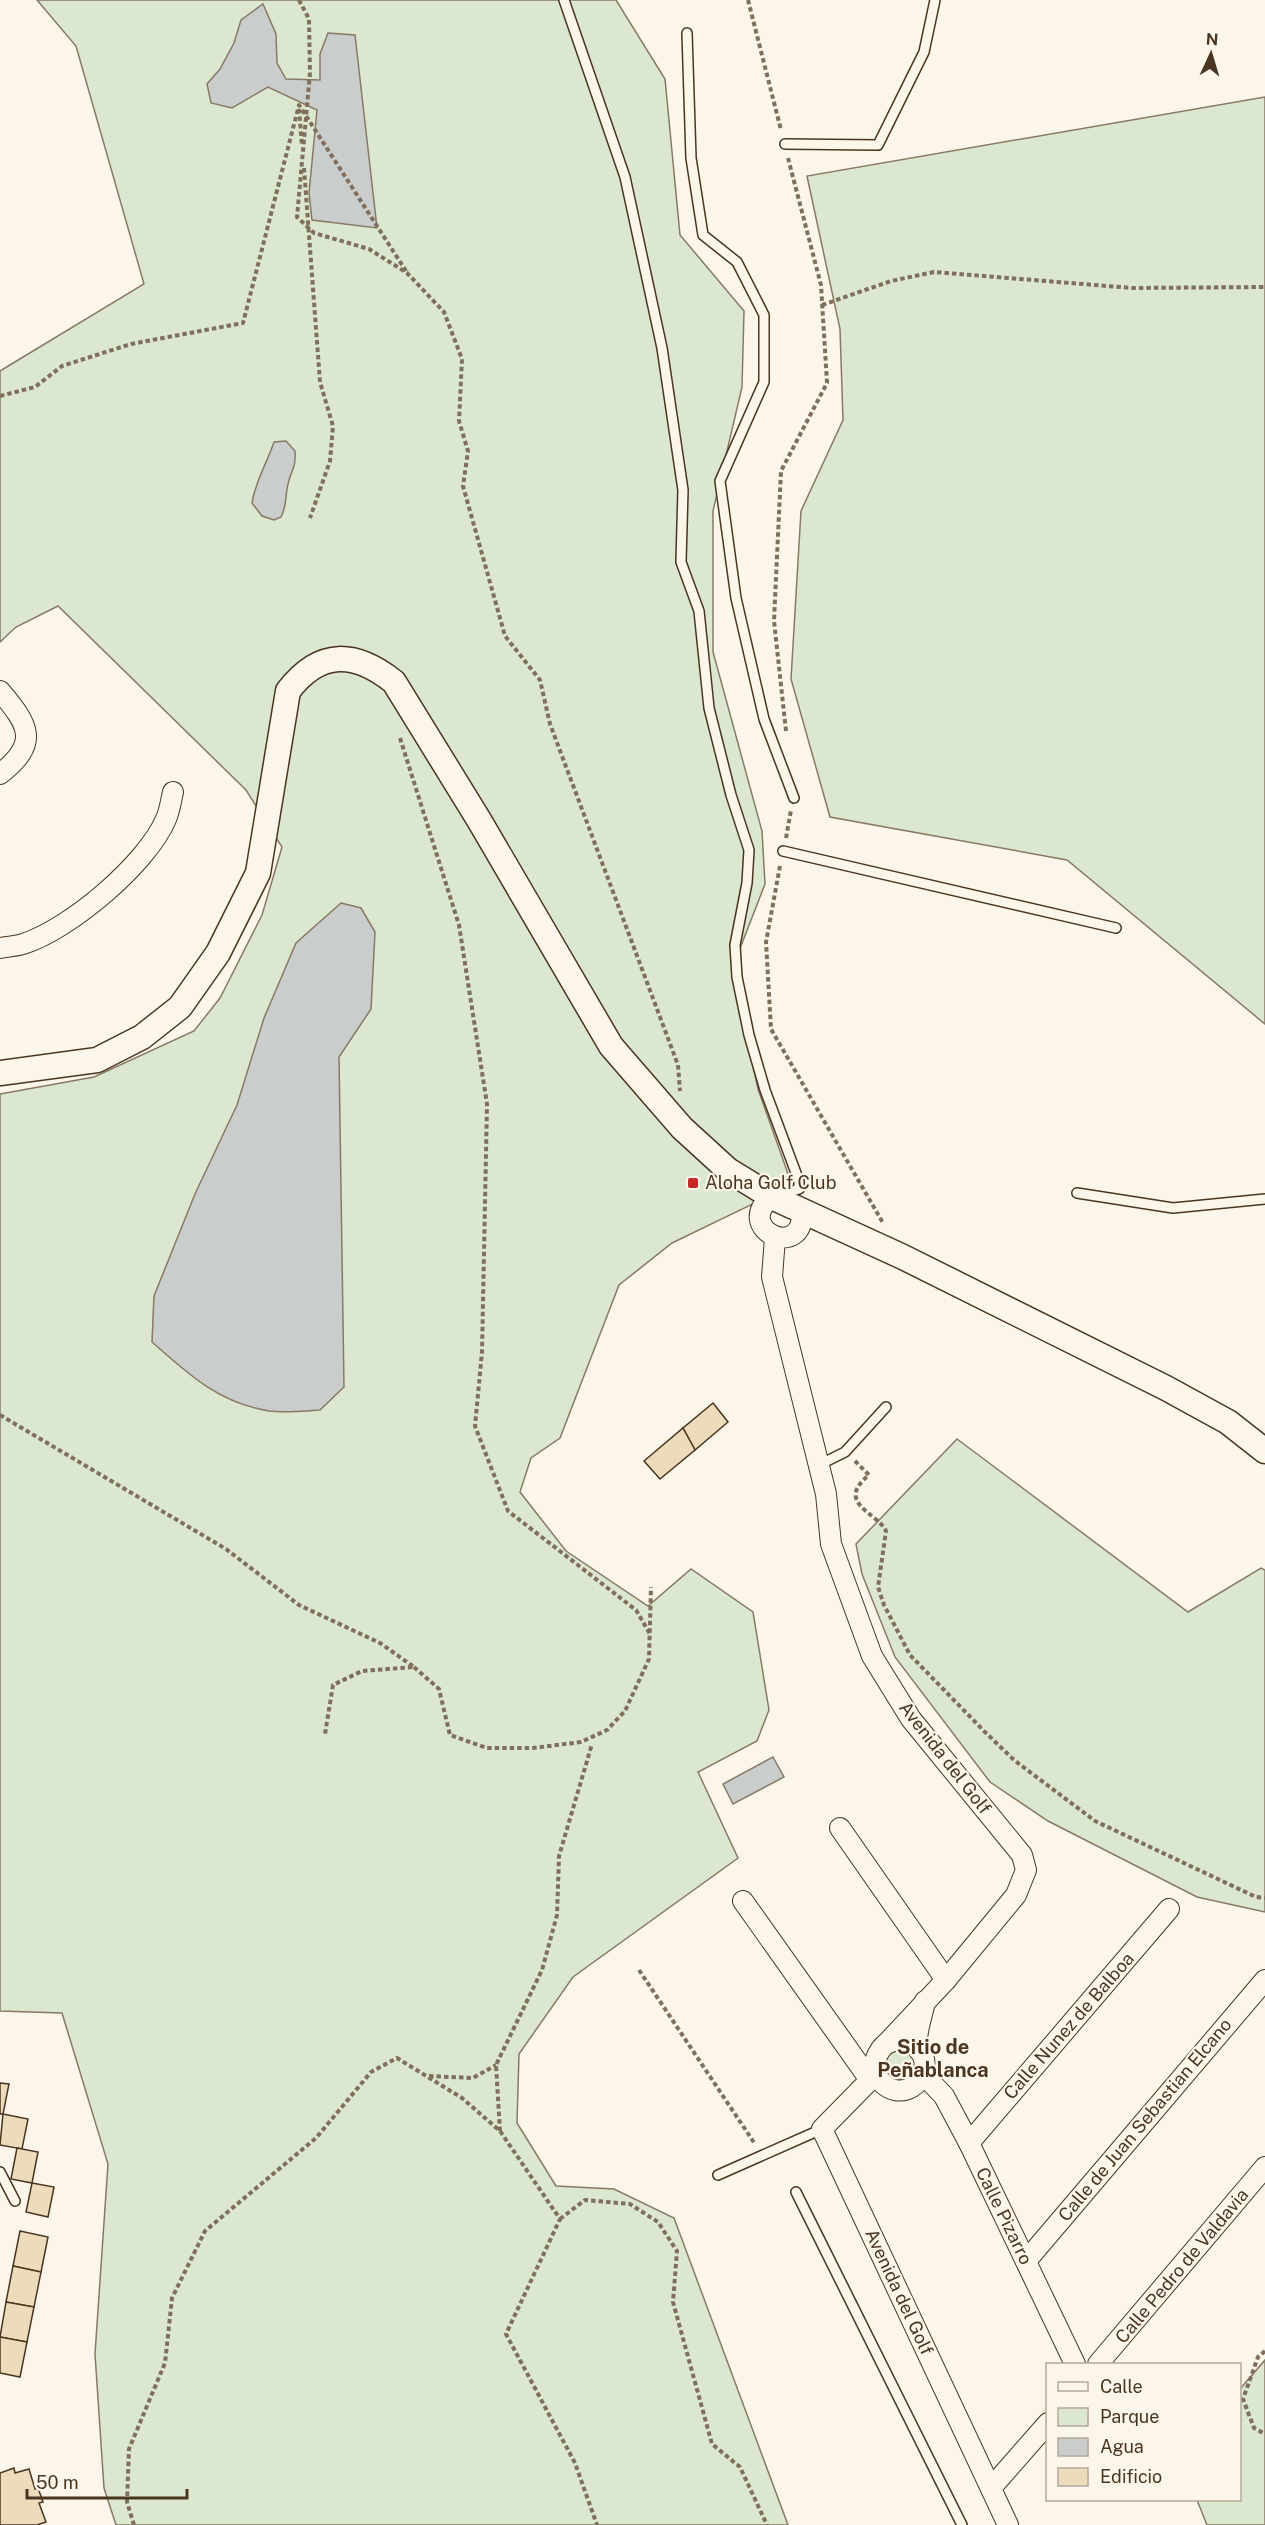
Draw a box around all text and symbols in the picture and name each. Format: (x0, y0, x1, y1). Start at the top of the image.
north arrow (1181, 24, 1241, 84)
text: N (1205, 30, 1219, 49)
place label: Aloha Golf Club (705, 1172, 836, 1193)
marker: Aloha Golf Club (686, 1176, 700, 1190)
street label: Avenida del Golf (895, 1697, 996, 1818)
street label: Calle Nunez de Balboa (999, 1948, 1138, 2103)
street label: Calle de Juan Sebastian Elcano (1054, 2014, 1236, 2225)
district label: Sitio de Peñablanca (877, 2035, 989, 2082)
street label: Calle Pizarro (972, 2164, 1037, 2268)
street label: Calle Pedro de Valdavia (1111, 2184, 1252, 2347)
street label: Avenida del Golf (861, 2225, 938, 2358)
legend (1046, 2363, 1241, 2501)
text: Calle (1100, 2376, 1143, 2397)
text: Parque (1100, 2406, 1160, 2427)
text: Agua (1100, 2436, 1144, 2457)
scale bar (27, 2462, 188, 2500)
text: Edificio (1100, 2466, 1162, 2487)
text: 50 m (36, 2472, 79, 2493)

